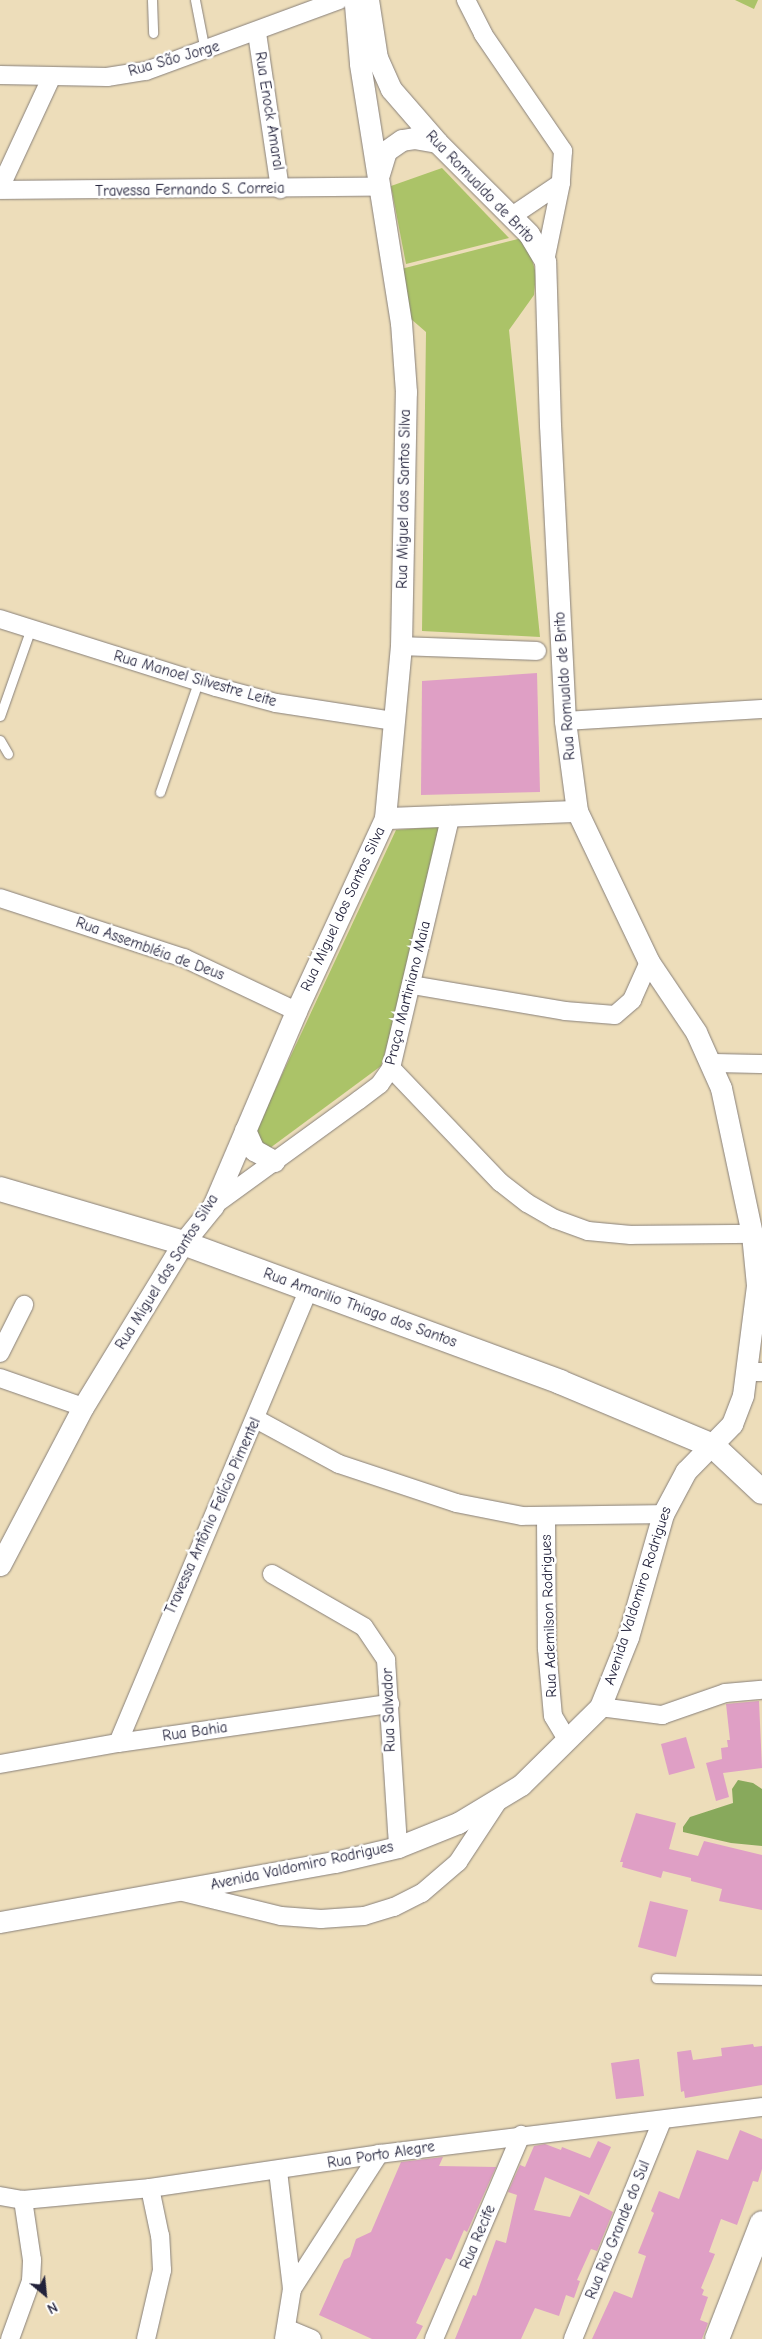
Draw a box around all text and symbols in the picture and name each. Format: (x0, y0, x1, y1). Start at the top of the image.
street label: Rua São Jorge (126, 37, 222, 81)
street label: Rua Enock Amaral (251, 50, 287, 172)
street label: Rua Romualdo de Brito (422, 127, 538, 247)
street label: Travessa Fernando S. Correia (95, 179, 285, 201)
street label: Rua Miguel dos Santos Silva (393, 409, 415, 589)
street label: Rua Romualdo de Brito (551, 611, 579, 761)
street label: Rua Manoel Silvestre Leite (112, 647, 278, 711)
street label: Rua Miguel dos Santos Silva (297, 824, 389, 994)
street label: Rua Assembléia de Deus (73, 914, 227, 984)
street label: Praça Martiniano Maia (381, 919, 435, 1067)
street label: Rua Miguel dos Santos Silva (112, 1191, 222, 1353)
street label: Rua Amarilio Thiago dos Santos (261, 1265, 459, 1351)
street label: Travessa Antônio Felício Pimentel (161, 1415, 265, 1617)
street label: Avenida Valdomiro Rodrigues (601, 1505, 675, 1687)
street label: Rua Ademilson Rodrigues (537, 1534, 561, 1698)
street label: Rua Salvador (379, 1668, 399, 1752)
street label: Rua Bahia (161, 1719, 229, 1745)
street label: Avenida Valdomiro Rodrigues (209, 1838, 395, 1894)
street label: Rua Porto Alegre (326, 2138, 436, 2172)
street label: Rua Rio Grande do Sul (582, 2158, 654, 2302)
street label: Rua Recife (456, 2202, 500, 2272)
north arrow (20, 2269, 70, 2319)
text: N (44, 2298, 60, 2317)

